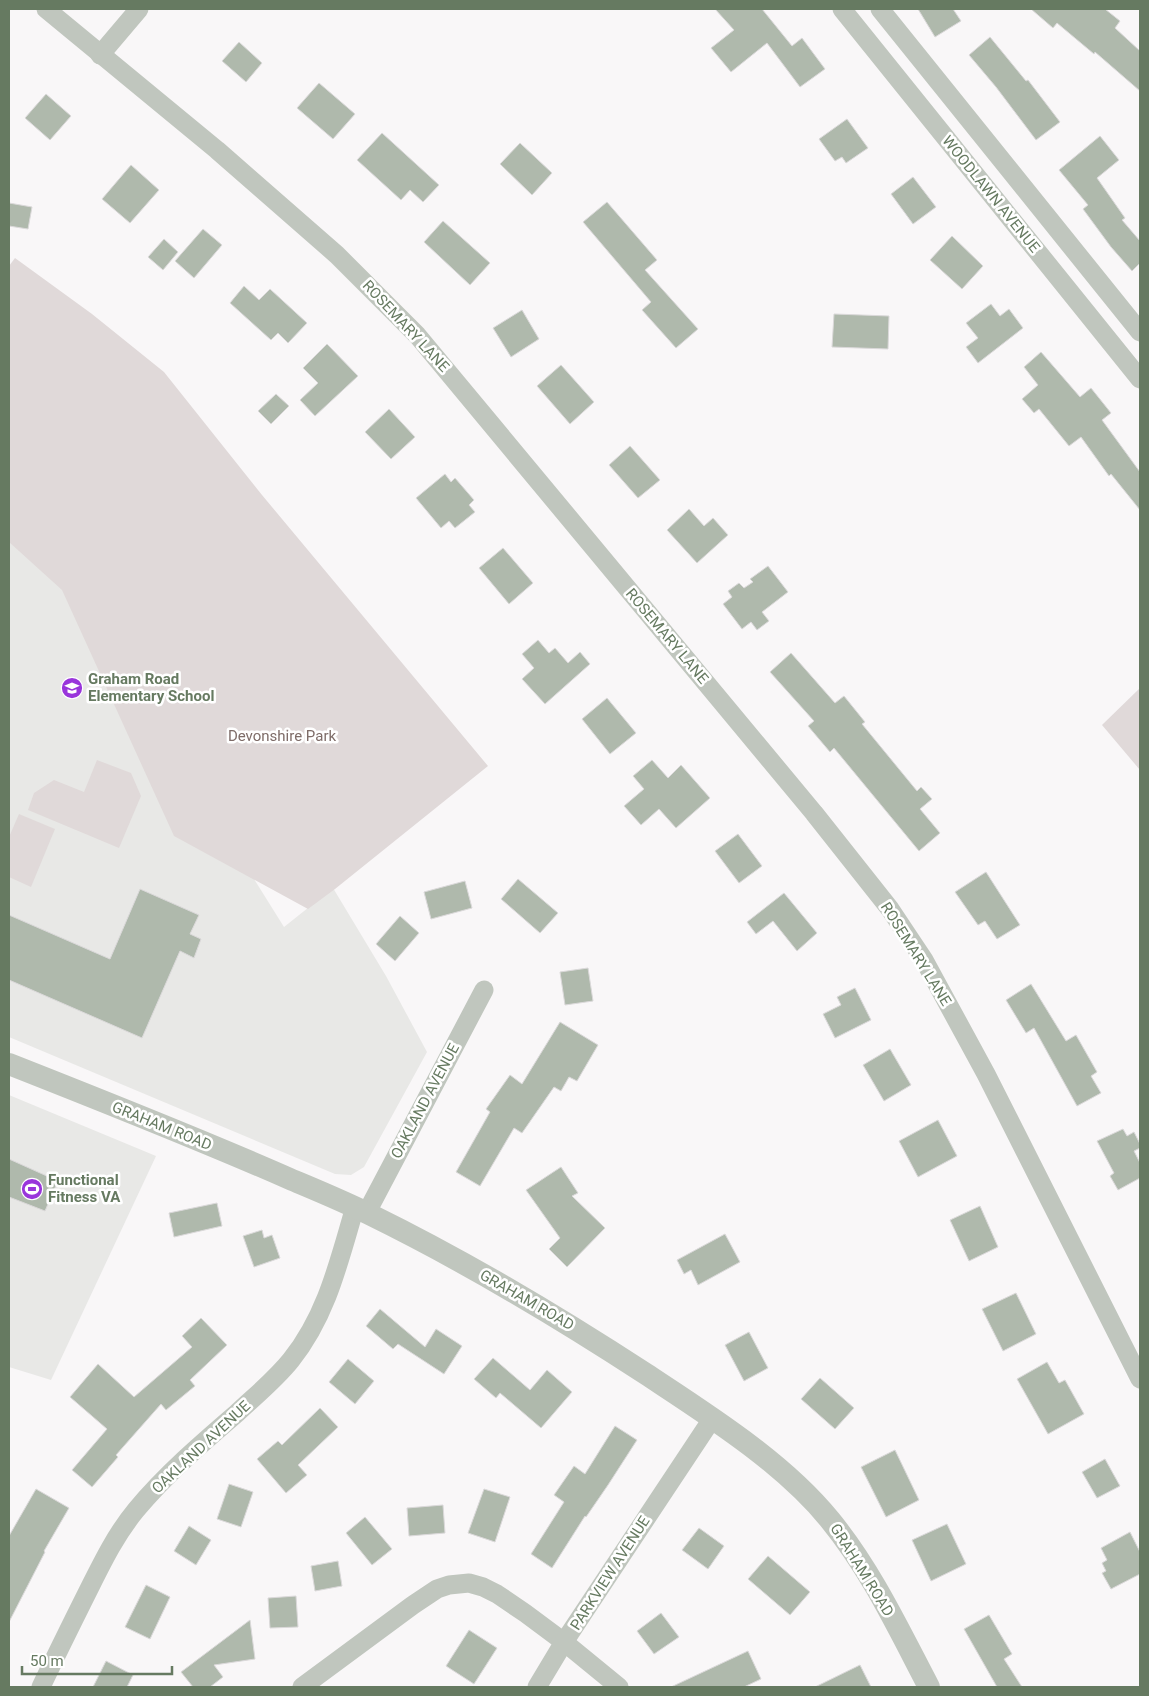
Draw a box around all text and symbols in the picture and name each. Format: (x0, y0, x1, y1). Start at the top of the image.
street label: WOODLAWN AVENUE (938, 132, 1044, 256)
street label: ROSEMARY LANE (359, 276, 453, 376)
street label: ROSEMARY LANE (622, 585, 712, 688)
place label: Graham Road Elementary School (88, 670, 214, 705)
school or university icon: Graham Road Elementary School (60, 676, 84, 700)
park label: Devonshire Park (228, 727, 336, 745)
street label: ROSEMARY LANE (877, 899, 955, 1010)
street label: OAKLAND AVENUE (387, 1040, 463, 1162)
street label: GRAHAM ROAD (110, 1098, 214, 1154)
place label: Functional Fitness VA (48, 1171, 121, 1206)
sports icon: Functional Fitness VA (20, 1177, 44, 1201)
street label: GRAHAM ROAD (477, 1266, 577, 1334)
street label: OAKLAND AVENUE (148, 1397, 254, 1497)
street label: PARKVIEW AVENUE (566, 1512, 654, 1633)
street label: GRAHAM ROAD (826, 1520, 898, 1620)
scale bar (22, 1644, 172, 1676)
text: 50 m (30, 1652, 64, 1670)

